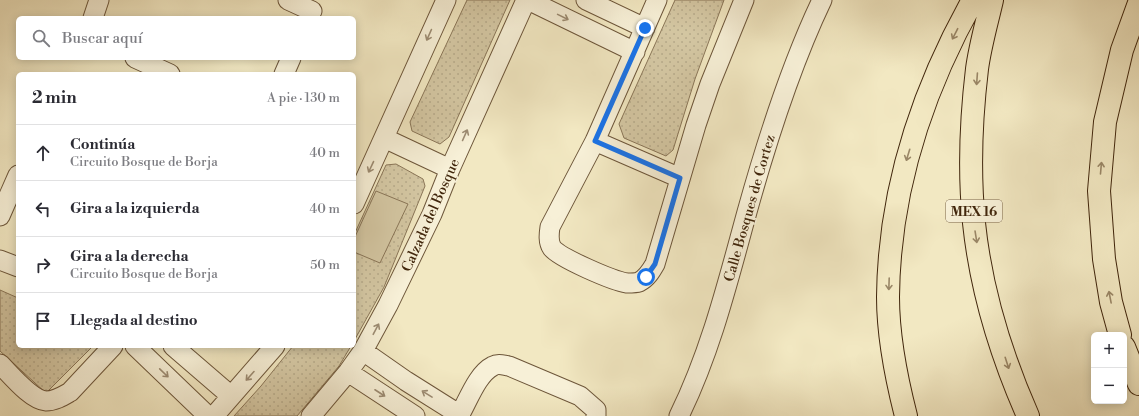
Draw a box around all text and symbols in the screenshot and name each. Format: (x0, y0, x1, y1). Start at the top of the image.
one-way arrow (556, 14, 568, 21)
search box (16, 16, 356, 60)
route end (636, 19, 654, 37)
icon: search (30, 27, 52, 49)
one-way arrow (951, 28, 958, 40)
text: Buscar aquí (62, 29, 143, 48)
one-way arrow (425, 29, 433, 41)
one-way arrow (973, 73, 980, 86)
text: 2 min (32, 87, 77, 109)
text: A pie · 130 m (267, 90, 340, 106)
one-way arrow (462, 129, 470, 141)
street label: Calle Bosques de Cortez (720, 132, 780, 284)
text: Continúa (70, 135, 135, 154)
icon: ahead (32, 142, 54, 164)
text: 40 m (310, 145, 340, 161)
one-way arrow (904, 149, 911, 162)
text: Circuito Bosque de Borja (70, 154, 218, 170)
street label: Calzada del Bosque (398, 156, 464, 275)
one-way arrow (366, 160, 374, 172)
one-way arrow (1098, 162, 1105, 175)
icon: left (32, 198, 54, 220)
text: Gira a la izquierda (70, 199, 200, 218)
road number: MEX 16 (946, 200, 1002, 222)
text: 40 m (310, 201, 340, 217)
one-way arrow (972, 230, 980, 243)
text: Gira a la derecha (70, 247, 189, 266)
icon: right (32, 254, 54, 276)
text: 50 m (310, 257, 340, 273)
text: Circuito Bosque de Borja (70, 266, 218, 282)
route start (637, 268, 655, 286)
one-way arrow (885, 277, 893, 290)
one-way arrow (1106, 291, 1114, 304)
icon: arrive (32, 310, 54, 332)
text: Llegada al destino (70, 311, 198, 330)
one-way arrow (373, 323, 380, 335)
map controls (1091, 332, 1127, 404)
button: + (1091, 332, 1127, 368)
one-way arrow (1003, 357, 1011, 369)
one-way arrow (159, 368, 169, 378)
button: − (1091, 368, 1127, 404)
one-way arrow (245, 370, 254, 381)
one-way arrow (375, 389, 386, 398)
one-way arrow (422, 390, 433, 398)

